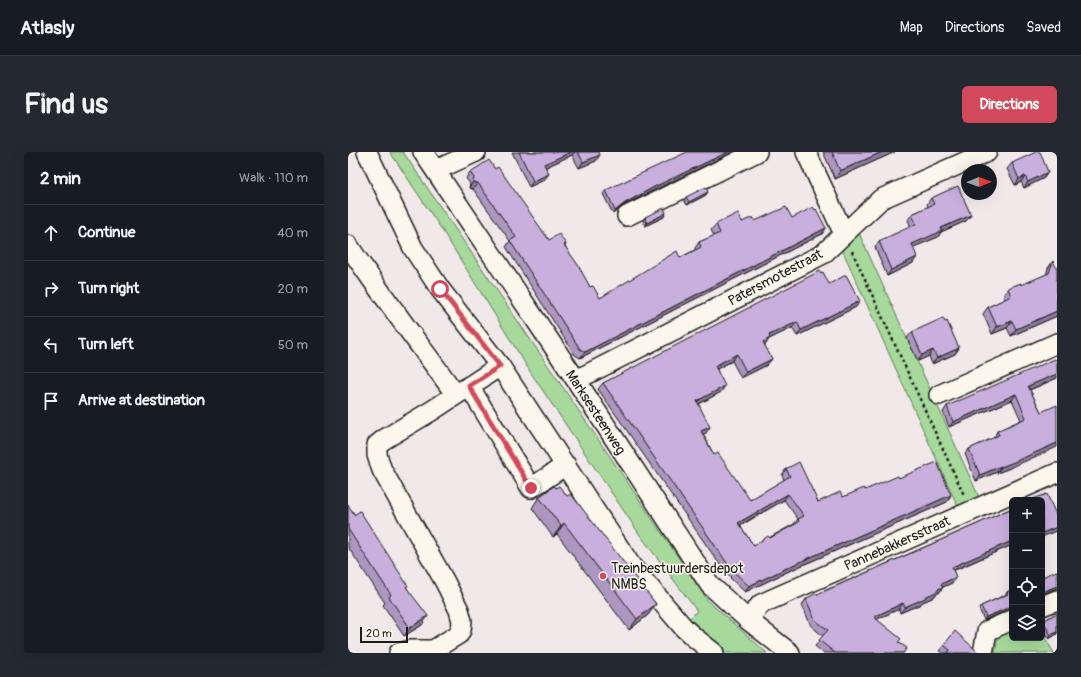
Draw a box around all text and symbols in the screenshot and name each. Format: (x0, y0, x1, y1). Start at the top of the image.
text: Atlasly (20, 16, 74, 40)
text: Map (900, 19, 923, 36)
text: Directions (945, 19, 1004, 36)
text: Saved (1026, 19, 1061, 36)
button: Directions (962, 86, 1057, 123)
text: Find us (24, 87, 108, 122)
north arrow (961, 164, 997, 200)
text: 2 min (40, 168, 81, 189)
text: Walk · 110 m (239, 170, 308, 186)
icon: ahead (40, 222, 62, 244)
text: Continue (78, 223, 136, 242)
text: 40 m (277, 225, 308, 241)
street label: Patersmotestraat (725, 245, 826, 310)
icon: right (40, 278, 62, 300)
text: Turn right (78, 279, 139, 298)
route start (431, 280, 449, 298)
text: 20 m (277, 281, 308, 297)
icon: left (40, 334, 62, 356)
text: Turn left (78, 335, 134, 354)
text: 50 m (278, 337, 308, 353)
street label: Marksesteenweg (562, 367, 629, 458)
icon: arrive (40, 390, 62, 412)
text: Arrive at destination (78, 391, 205, 410)
route end (522, 479, 540, 497)
map controls (1009, 497, 1045, 641)
button: + (1009, 497, 1045, 533)
street label: Pannebakkersstraat (842, 512, 953, 574)
button: − (1009, 533, 1045, 569)
place label: Treinbestuurdersdepot NMBS (611, 560, 744, 593)
button: locate (1009, 569, 1045, 605)
marker: Treinbestuurdersdepot NMBS (598, 571, 608, 581)
button: layers (1009, 605, 1045, 641)
scale bar (360, 625, 408, 644)
text: 20 m (366, 627, 392, 640)

